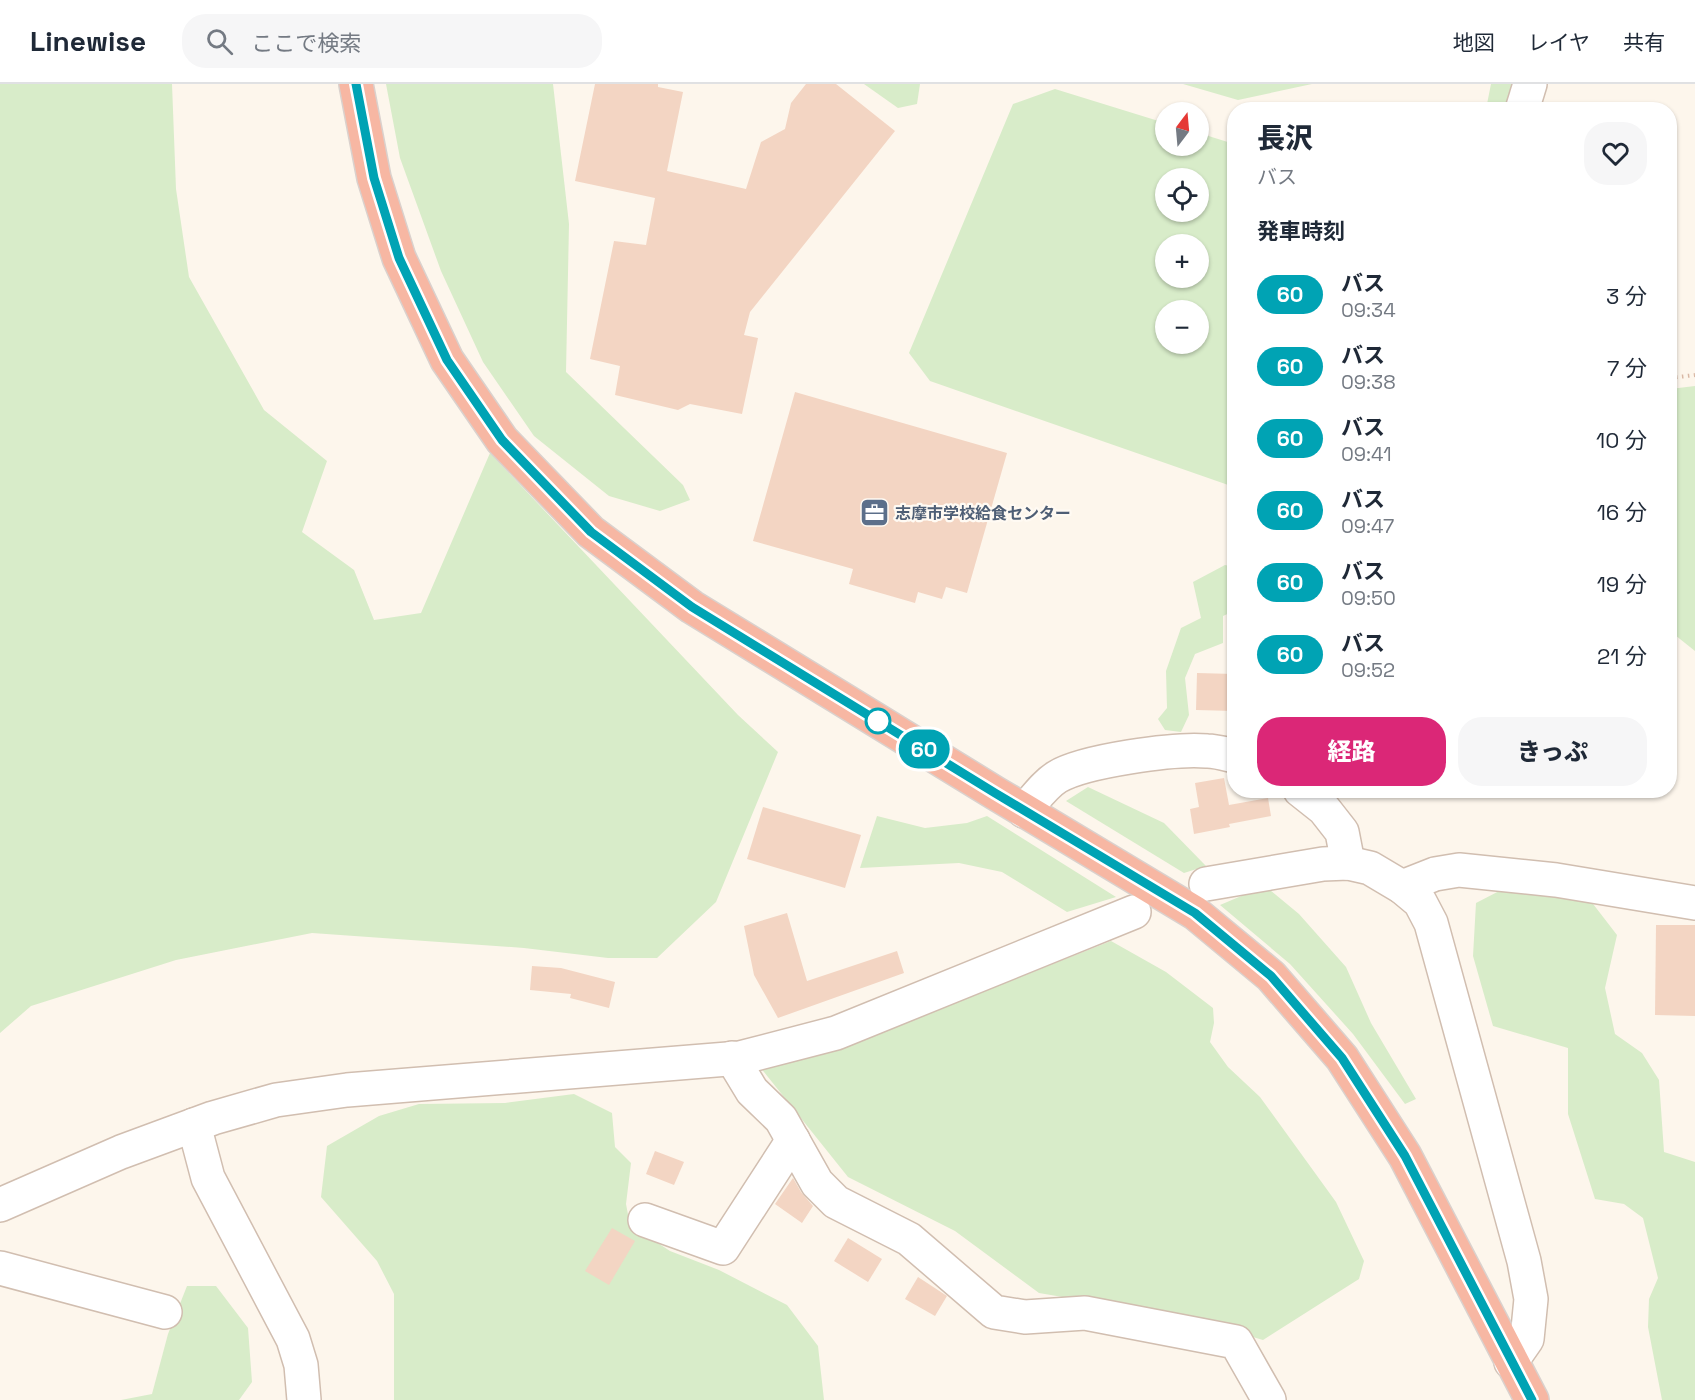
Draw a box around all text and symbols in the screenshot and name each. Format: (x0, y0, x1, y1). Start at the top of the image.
search box (182, 14, 602, 68)
text: Linewise (30, 23, 146, 59)
icon: search (203, 25, 236, 58)
text: ここで検索 (251, 29, 361, 57)
text: 地図 (1453, 29, 1495, 56)
text: レイヤ (1528, 29, 1590, 56)
text: 共有 (1623, 29, 1665, 56)
north arrow (1155, 102, 1209, 156)
map controls (1155, 102, 1209, 354)
text: 長沢 (1257, 120, 1313, 156)
button: heart (1584, 122, 1647, 185)
text: バス (1257, 164, 1297, 190)
button: locate (1155, 168, 1209, 222)
text: 発車時刻 (1257, 217, 1345, 245)
button: + (1155, 234, 1209, 288)
text: バス (1341, 269, 1385, 297)
text: 60 (1277, 281, 1303, 308)
text: 3 分 (1606, 282, 1647, 310)
text: 09:34 (1341, 297, 1396, 323)
button: − (1155, 300, 1209, 354)
text: バス (1341, 341, 1385, 369)
text: 60 (1277, 353, 1303, 380)
text: 7 分 (1607, 354, 1647, 382)
text: 09:38 (1341, 369, 1396, 395)
text: バス (1341, 413, 1385, 441)
text: 60 (1277, 425, 1303, 452)
text: 10 分 (1596, 426, 1647, 454)
text: 09:41 (1341, 441, 1392, 467)
text: バス (1341, 485, 1385, 513)
office icon: 志摩市学校給食センター (858, 497, 890, 529)
text: 60 (1277, 497, 1303, 524)
text: 16 分 (1597, 498, 1647, 526)
place label: 志摩市学校給食センター (895, 503, 1071, 524)
text: 09:47 (1341, 513, 1394, 539)
text: バス (1341, 557, 1385, 585)
text: 60 (1277, 569, 1303, 596)
text: 19 分 (1597, 570, 1647, 598)
text: 09:50 (1341, 585, 1396, 611)
text: バス (1341, 629, 1385, 657)
text: 60 (1277, 641, 1303, 668)
text: 21 分 (1597, 642, 1647, 670)
text: 09:52 (1341, 657, 1395, 683)
unlabelled marker (865, 708, 891, 734)
button: 経路 (1257, 717, 1446, 786)
button: きっぷ (1458, 717, 1647, 786)
line badge: 60 (897, 730, 951, 768)
text: 60 (911, 736, 937, 763)

